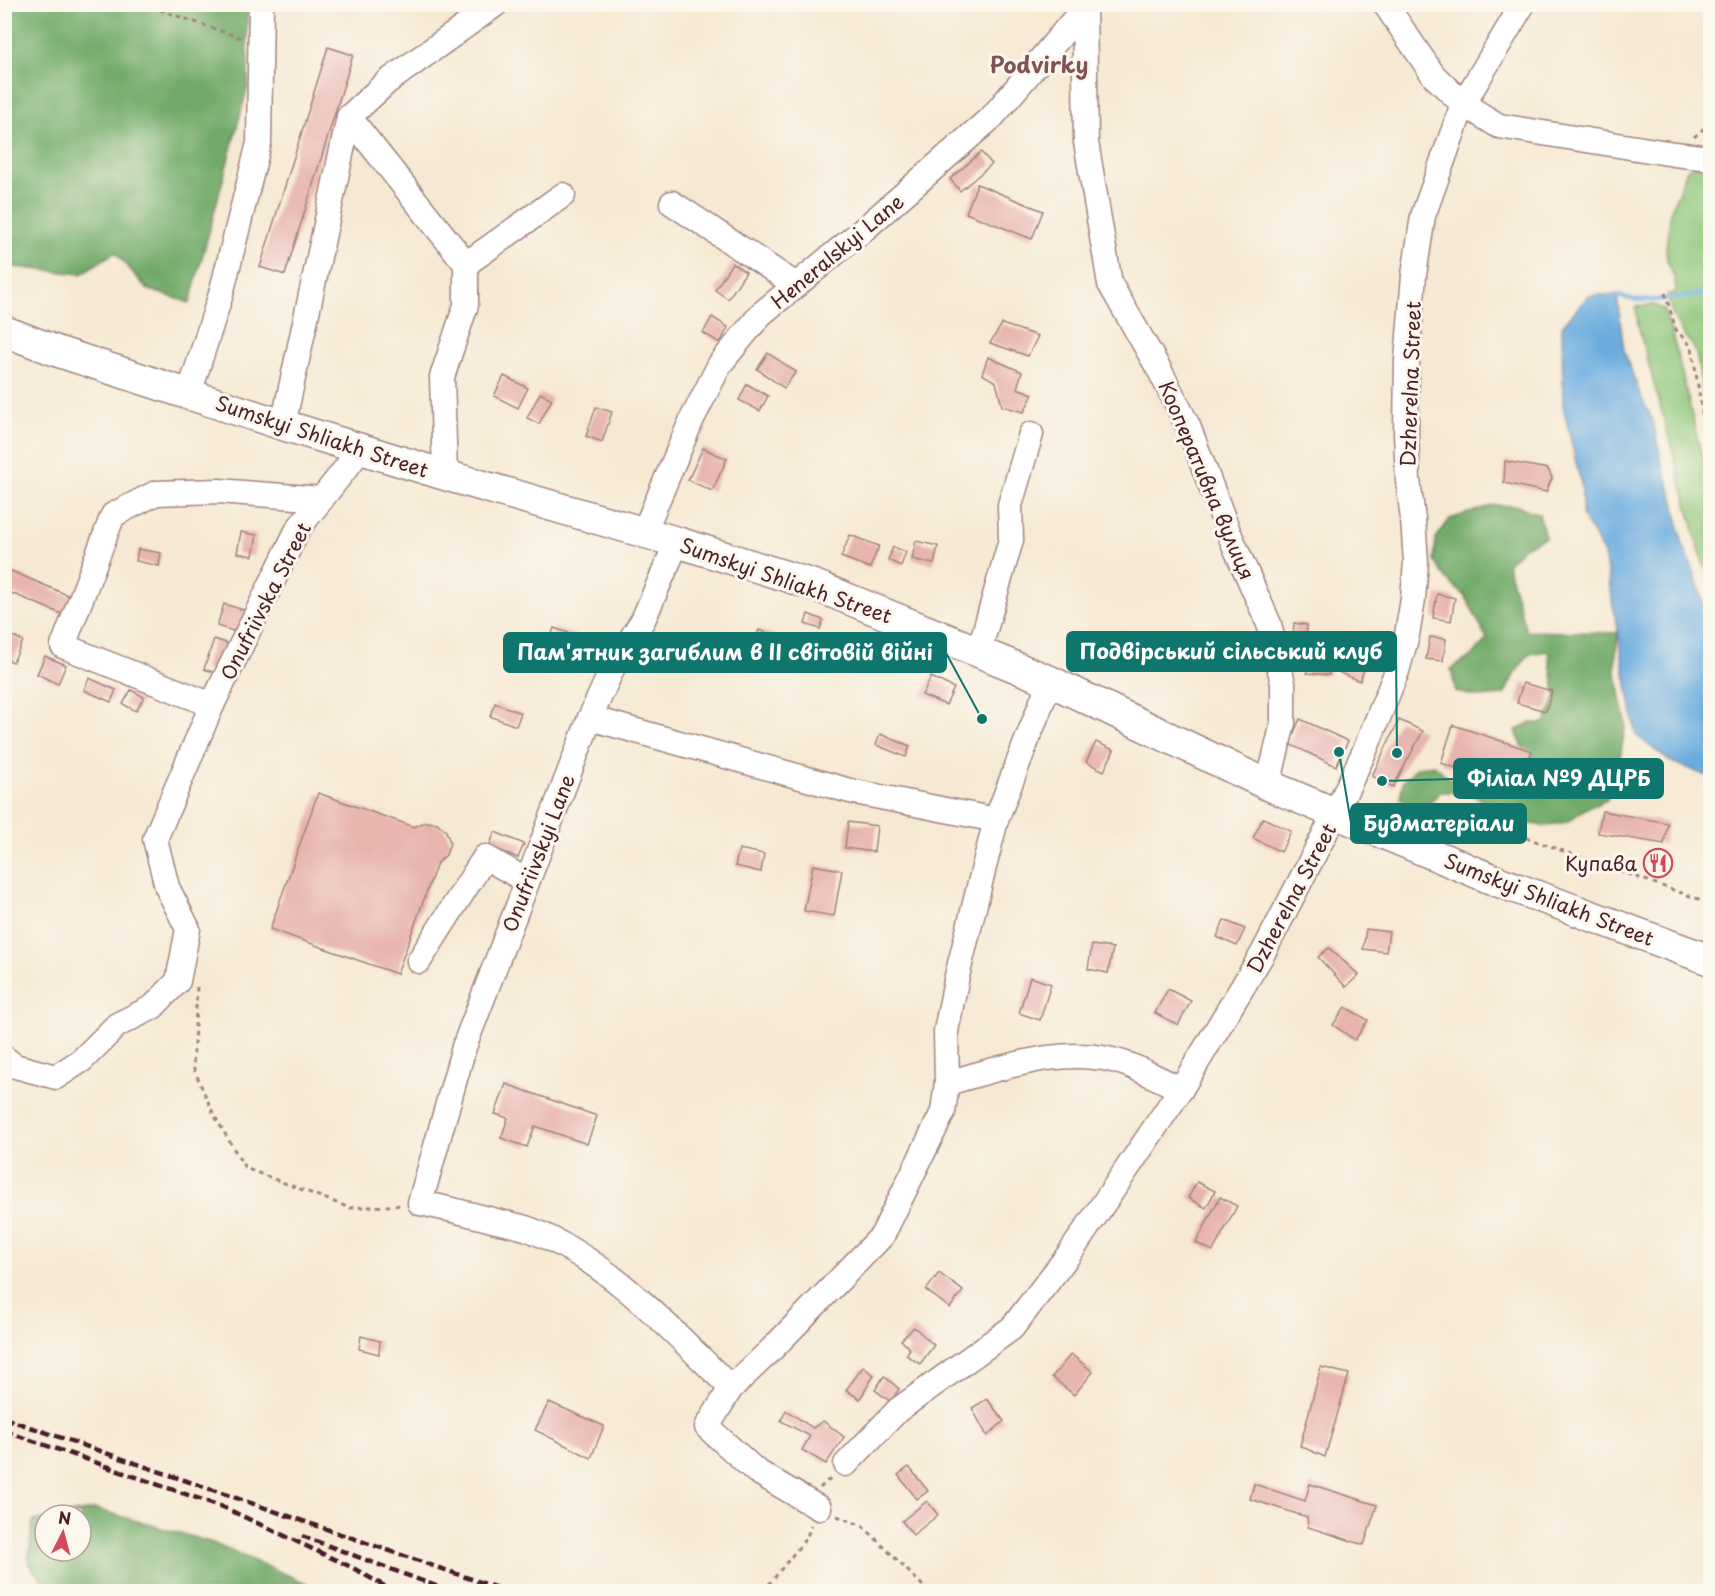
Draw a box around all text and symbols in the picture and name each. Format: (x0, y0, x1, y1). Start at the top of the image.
district label: Podvirky (990, 47, 1088, 80)
street label: Heneralskyi Lane (764, 186, 910, 316)
street label: Dzherelna Street (1392, 301, 1428, 467)
street label: Кооперативна вулиця (1151, 376, 1263, 584)
street label: Sumskyi Shliakh Street (212, 387, 432, 485)
street label: Onufriivska Street (212, 517, 318, 685)
street label: Sumskyi Shliakh Street (676, 530, 896, 630)
callout: Подвірський сільський клуб (1067, 632, 1396, 671)
callout: Пам'ятник загиблим в II світовій війні (504, 633, 946, 672)
text: Подвірський сільський клуб (1080, 634, 1383, 666)
text: Пам'ятник загиблим в II світовій війні (517, 635, 933, 667)
callout: Філіал №9 ДЦРБ (1454, 759, 1663, 798)
text: Філіал №9 ДЦРБ (1467, 761, 1651, 793)
street label: Onufriivskyi Lane (494, 770, 582, 936)
callout: Будматеріали (1351, 804, 1526, 843)
text: Будматеріали (1363, 806, 1515, 838)
street label: Dzherelna Street (1239, 818, 1343, 978)
street label: Sumskyi Shliakh Street (1440, 845, 1658, 953)
restaurant icon: Купава (1642, 847, 1674, 879)
place label: Купава (1565, 848, 1637, 878)
north arrow (33, 1503, 93, 1563)
text: N (57, 1504, 72, 1530)

